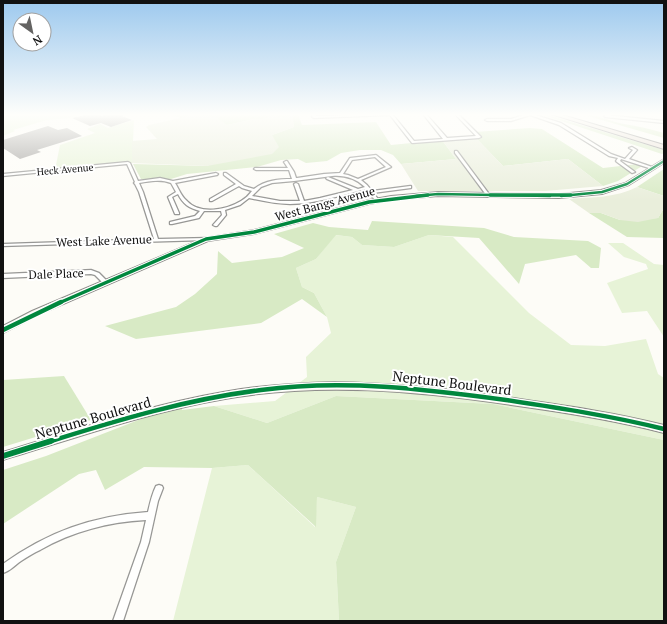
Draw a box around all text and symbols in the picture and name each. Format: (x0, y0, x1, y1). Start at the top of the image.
north arrow (12, 12, 52, 52)
text: N (30, 32, 45, 49)
street label: Heck Avenue (36, 161, 94, 178)
street label: West Bangs Avenue (273, 183, 377, 224)
street label: West Lake Avenue (56, 231, 152, 250)
street label: Dale Place (28, 265, 84, 282)
street label: Neptune Boulevard (391, 366, 513, 399)
street label: Neptune Boulevard (33, 392, 153, 443)

